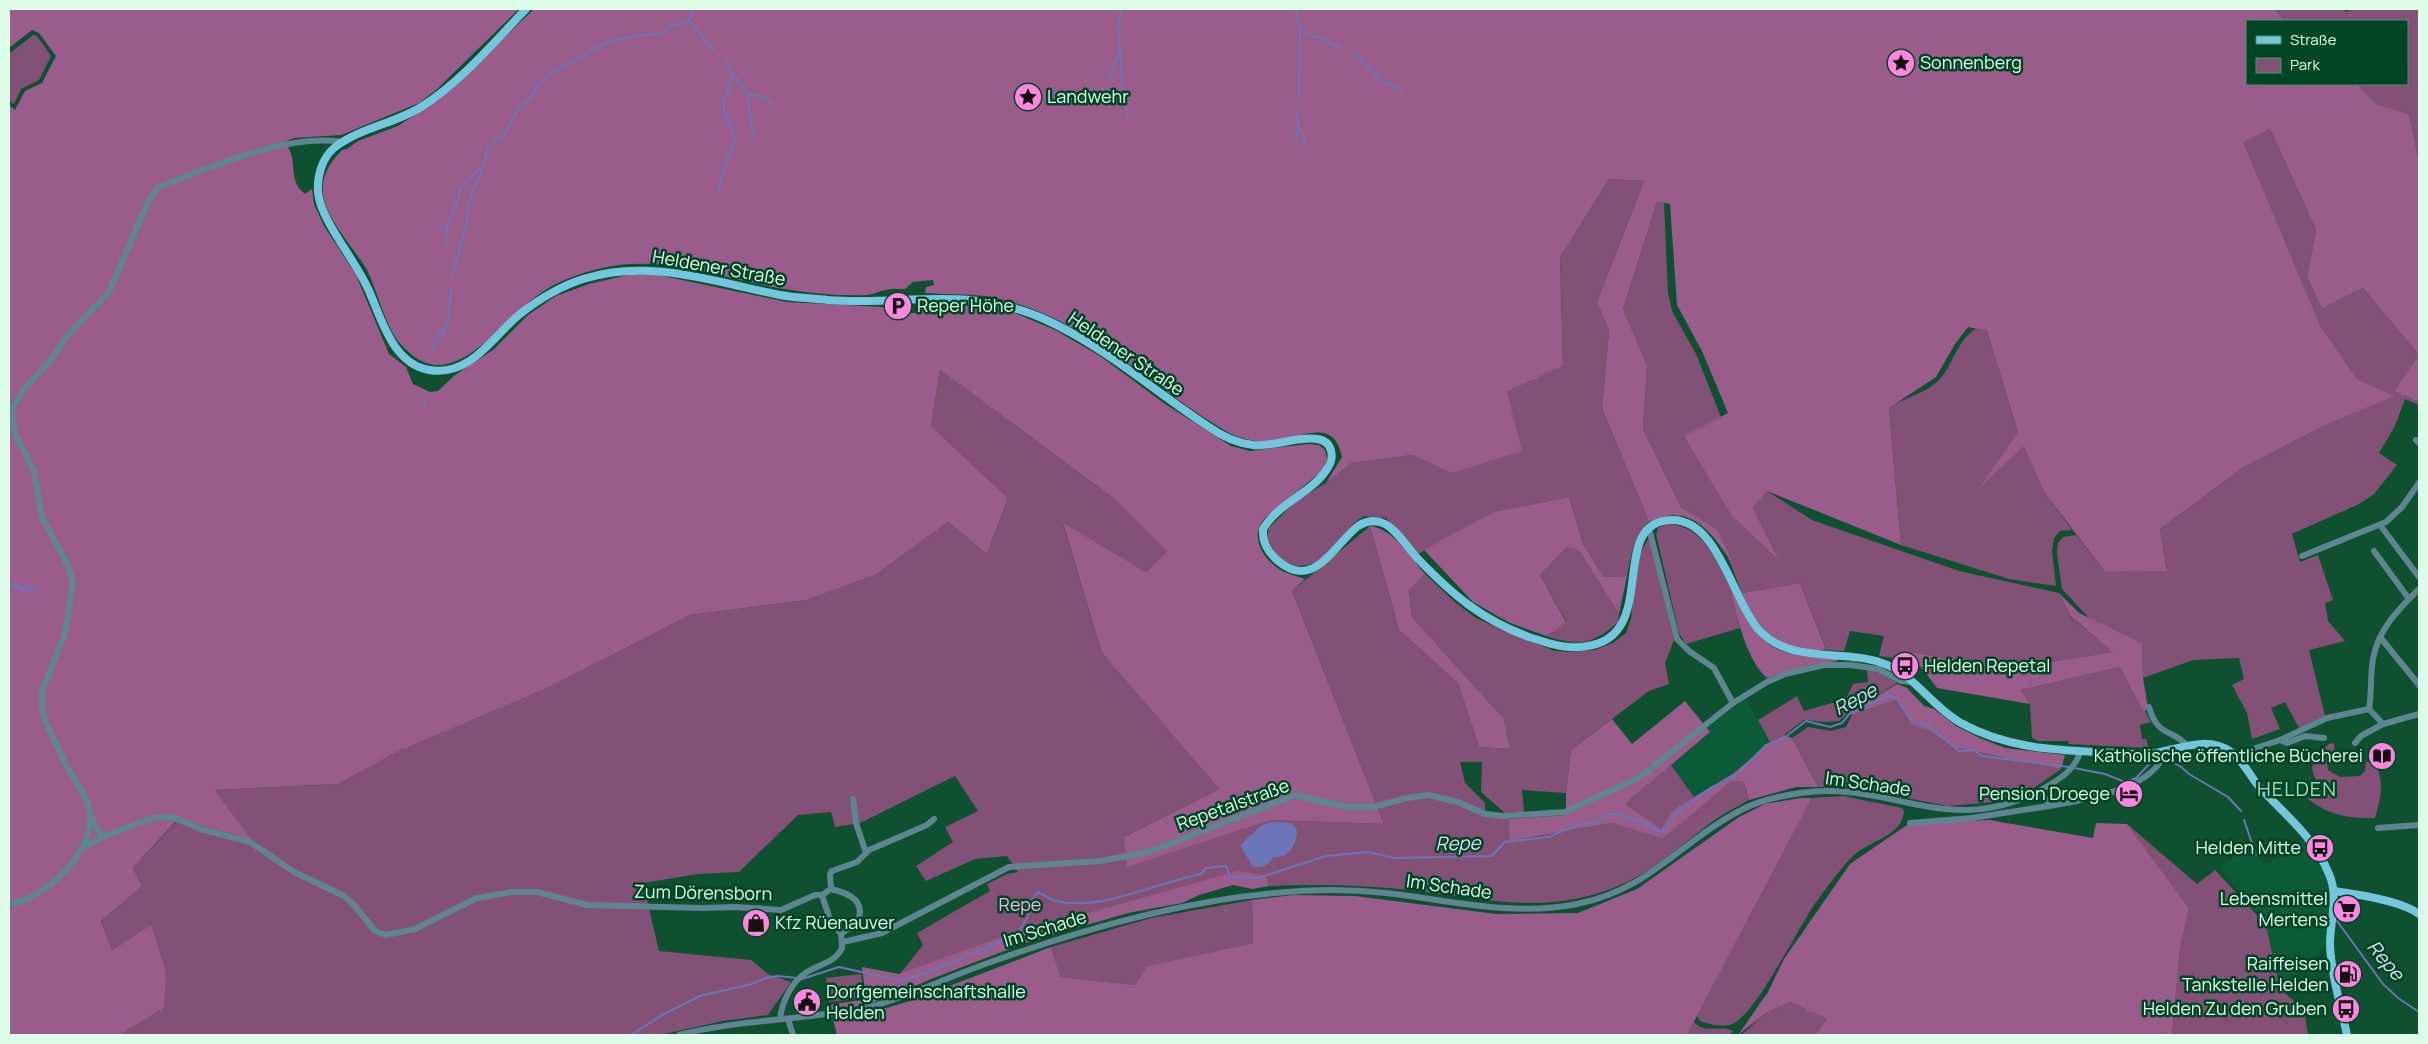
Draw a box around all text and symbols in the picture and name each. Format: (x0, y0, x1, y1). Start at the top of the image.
legend (2246, 20, 2408, 85)
text: Straße (2290, 29, 2337, 50)
place icon: Sonnenberg (1886, 48, 1916, 78)
place label: Sonnenberg (1920, 50, 2022, 74)
text: Park (2290, 54, 2320, 75)
place icon: Landwehr (1013, 82, 1043, 112)
place label: Landwehr (1047, 84, 1129, 108)
street label: Heldener Straße (651, 243, 788, 291)
parking icon: Reper Höhe (883, 291, 913, 321)
place label: Reper Höhe (917, 293, 1014, 317)
street label: Heldener Straße (1064, 305, 1189, 401)
bus stop icon: Helden Repetal (1890, 651, 1920, 681)
place label: Helden Repetal (1924, 653, 2050, 677)
water label: Repe (1829, 676, 1883, 721)
library icon: Katholische öffentliche Bücherei (2367, 741, 2397, 771)
place label: Katholische öffentliche Bücherei (2094, 743, 2363, 767)
street label: Im Schade (1824, 765, 1912, 801)
street label: Repetalstraße (1173, 773, 1292, 836)
district label: HELDEN (2257, 775, 2337, 802)
hotel icon: Pension Droege (2114, 779, 2144, 809)
place label: Pension Droege (1979, 781, 2110, 805)
water label: Repe (1435, 830, 1483, 856)
bus stop icon: Helden Mitte (2305, 833, 2335, 863)
place label: Helden Mitte (2196, 835, 2301, 859)
street label: Im Schade (1405, 868, 1493, 904)
street label: Zum Dörensborn (634, 879, 772, 905)
place label: Lebensmittel Mertens (2220, 886, 2328, 931)
park label: Repe (999, 892, 1041, 916)
supermarket icon: Lebensmittel Mertens (2332, 894, 2362, 924)
street label: Im Schade (1000, 904, 1089, 952)
shop icon: Kfz Rüenauver (741, 908, 771, 938)
place label: Kfz Rüenauver (775, 910, 895, 934)
water label: Repe (2362, 934, 2412, 987)
place label: Raiffeisen Tankstelle Helden (2182, 951, 2329, 996)
fuel station icon: Raiffeisen Tankstelle Helden (2333, 959, 2363, 989)
place label: Dorfgemeinschaftshalle Helden (826, 979, 1026, 1024)
public building icon: Dorfgemeinschaftshalle Helden (792, 987, 822, 1017)
bus stop icon: Helden Zu den Gruben (2331, 994, 2361, 1024)
place label: Helden Zu den Gruben (2143, 996, 2327, 1020)

